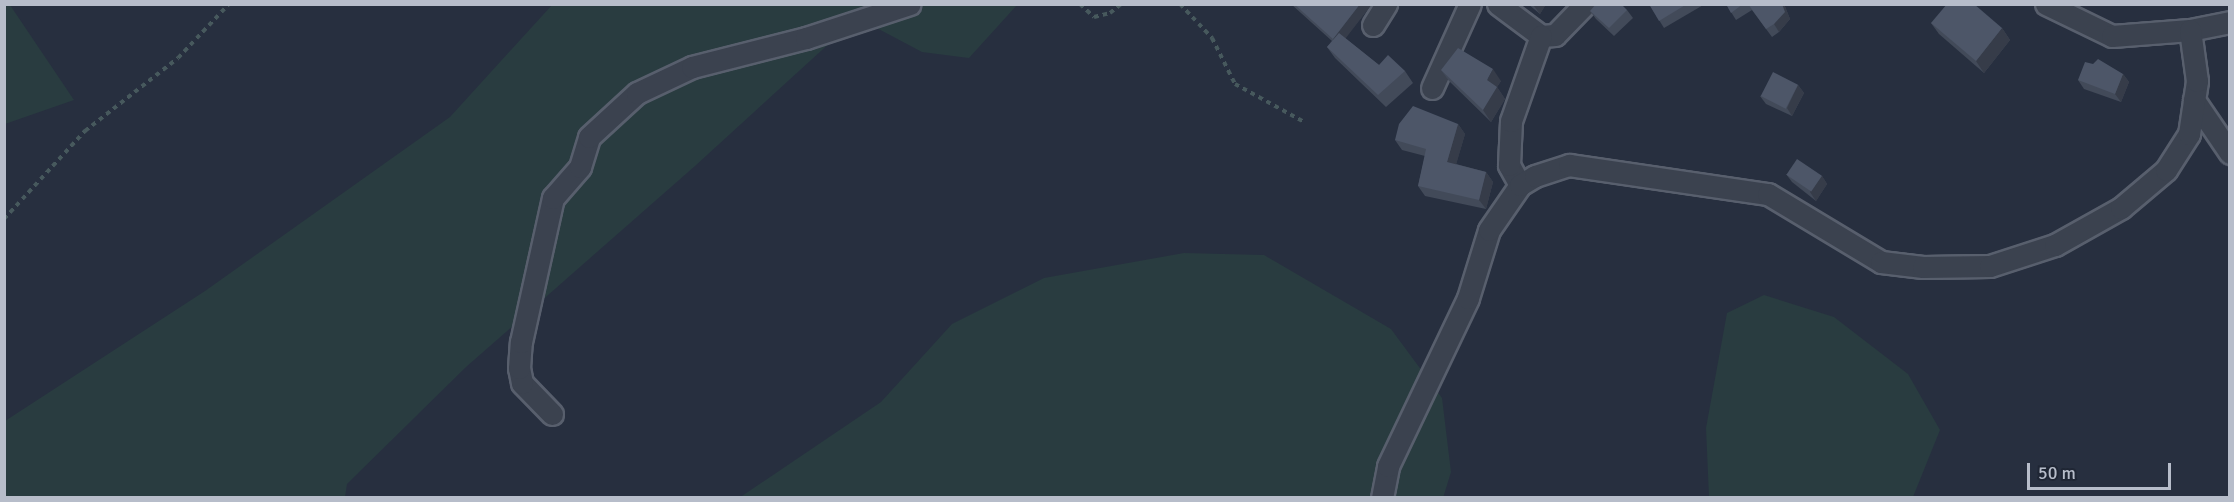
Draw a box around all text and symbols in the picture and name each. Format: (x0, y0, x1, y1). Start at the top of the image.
scale bar (2030, 451, 2174, 489)
text: 50 m (2038, 462, 2076, 484)

